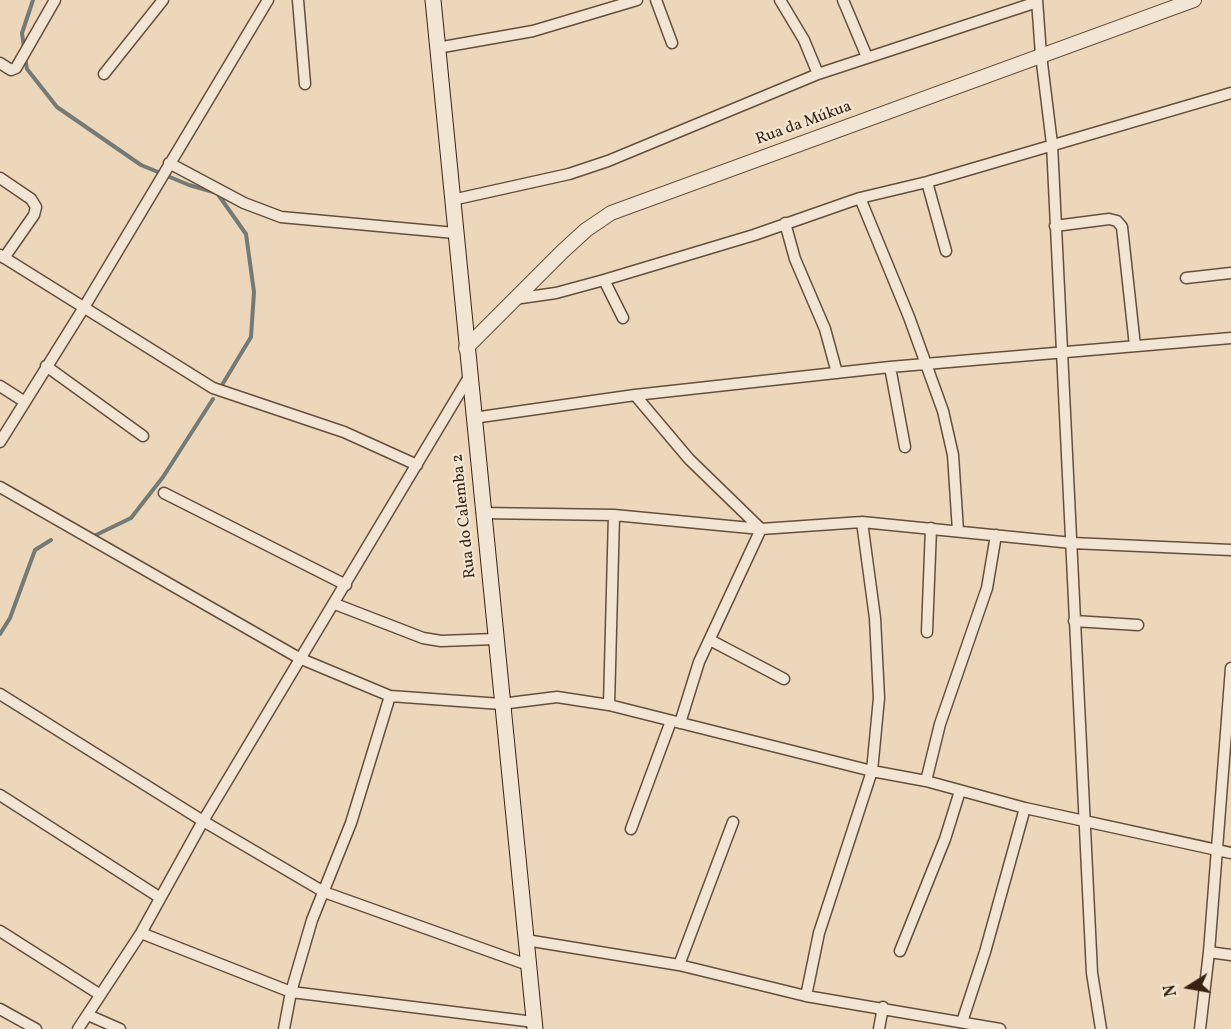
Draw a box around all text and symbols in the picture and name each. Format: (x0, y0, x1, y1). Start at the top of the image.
street label: Rua da Múkua (753, 98, 855, 150)
street label: Rua do Calemba 2 (449, 453, 481, 579)
north arrow (1159, 957, 1219, 1017)
text: N (1159, 983, 1183, 998)

